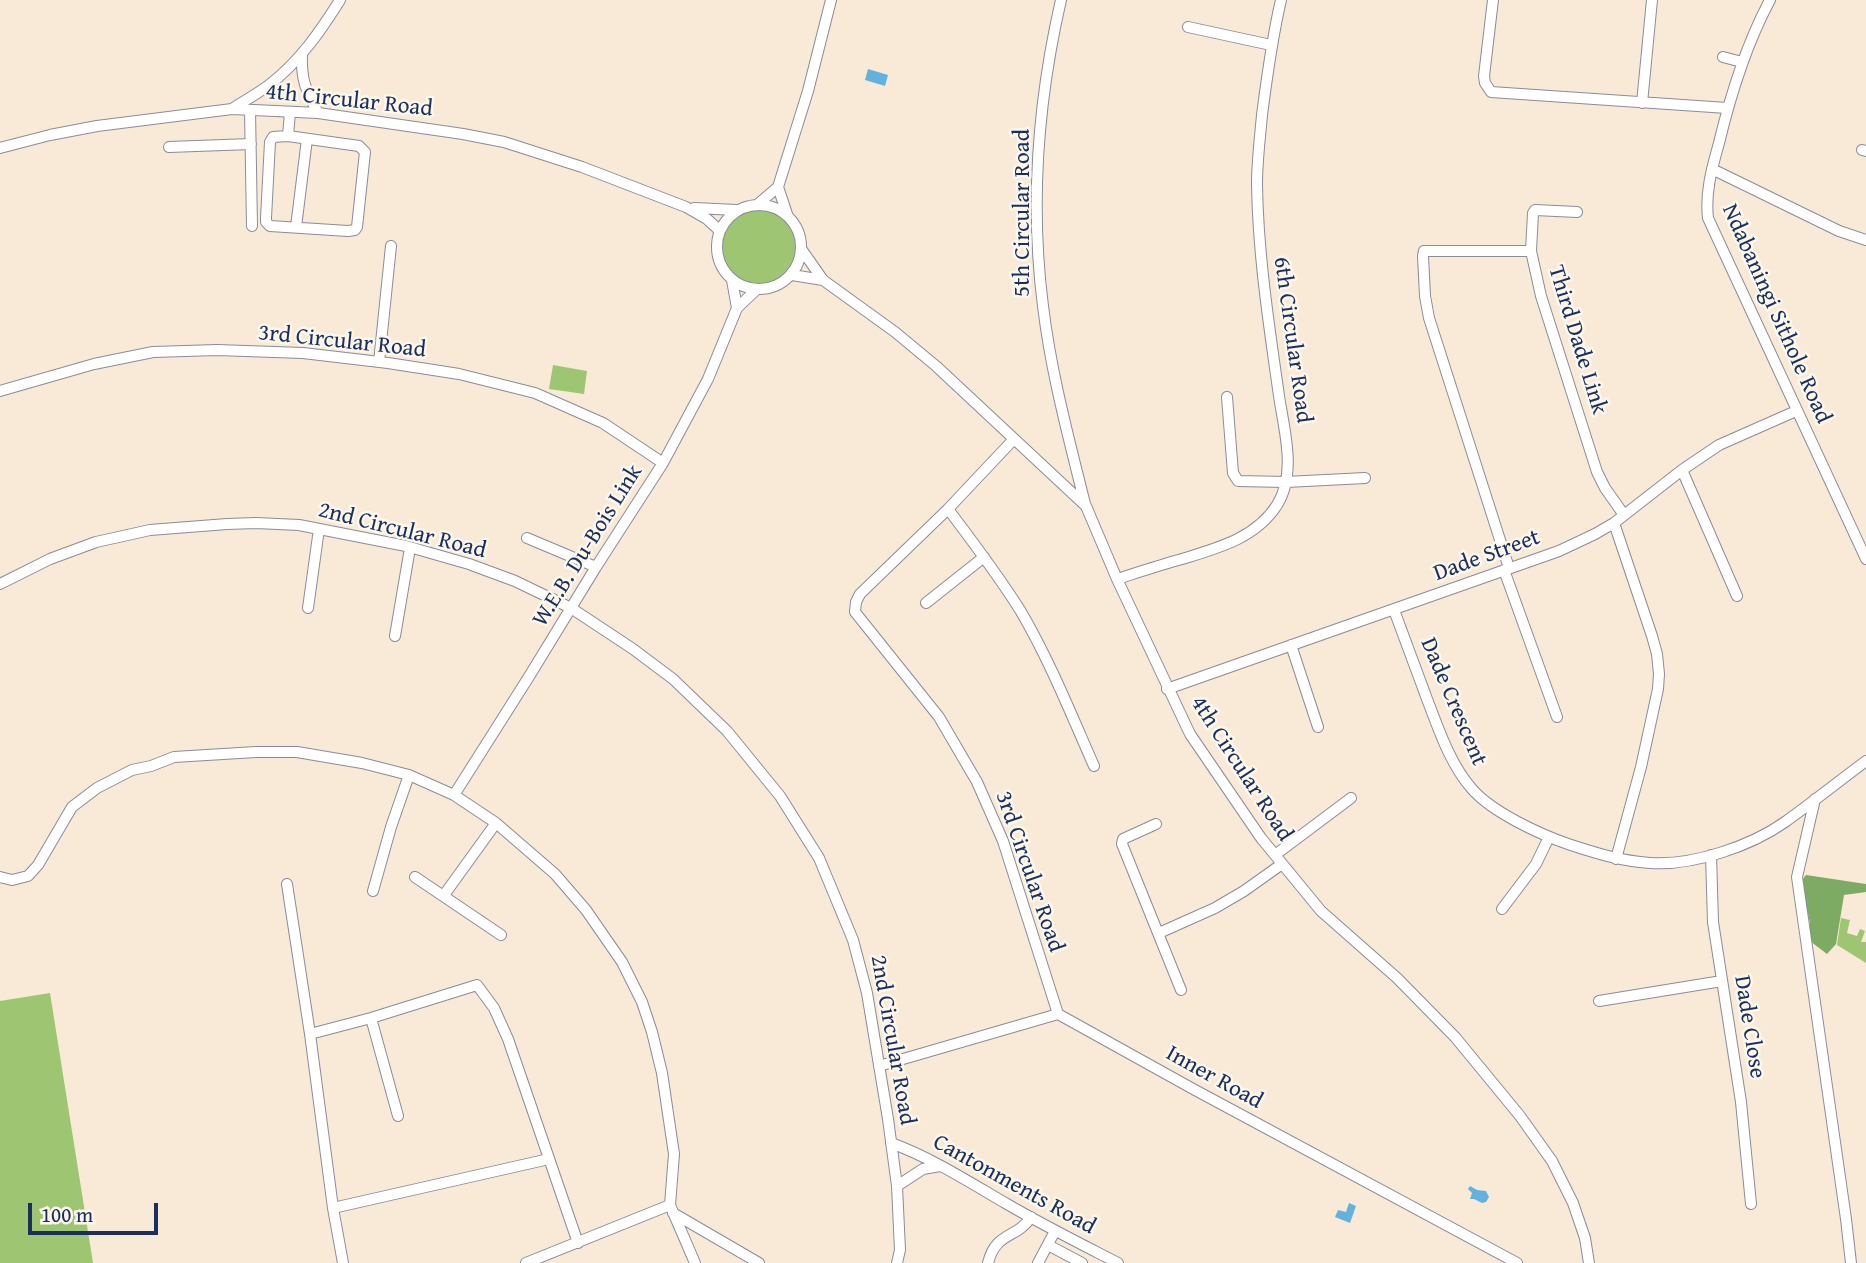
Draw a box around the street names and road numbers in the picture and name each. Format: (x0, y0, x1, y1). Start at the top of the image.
street label: 4th Circular Road (264, 79, 434, 123)
street label: 5th Circular Road (1009, 129, 1037, 297)
street label: Ndabaningi Sithole Road (1715, 200, 1837, 428)
street label: 6th Circular Road (1267, 255, 1317, 425)
street label: Third Dade Link (1541, 262, 1613, 418)
street label: 3rd Circular Road (257, 319, 427, 365)
street label: W.E.B. Du-Bois Link (527, 460, 649, 632)
street label: 2nd Circular Road (315, 497, 489, 565)
street label: Dade Street (1430, 524, 1544, 588)
street label: Dade Crescent (1414, 634, 1492, 770)
street label: 4th Circular Road (1184, 691, 1298, 847)
street label: 3rd Circular Road (989, 788, 1069, 956)
street label: 2nd Circular Road (863, 953, 921, 1127)
street label: Dade Close (1727, 974, 1771, 1080)
street label: Inner Road (1161, 1040, 1267, 1116)
street label: Cantonments Road (928, 1129, 1100, 1241)

